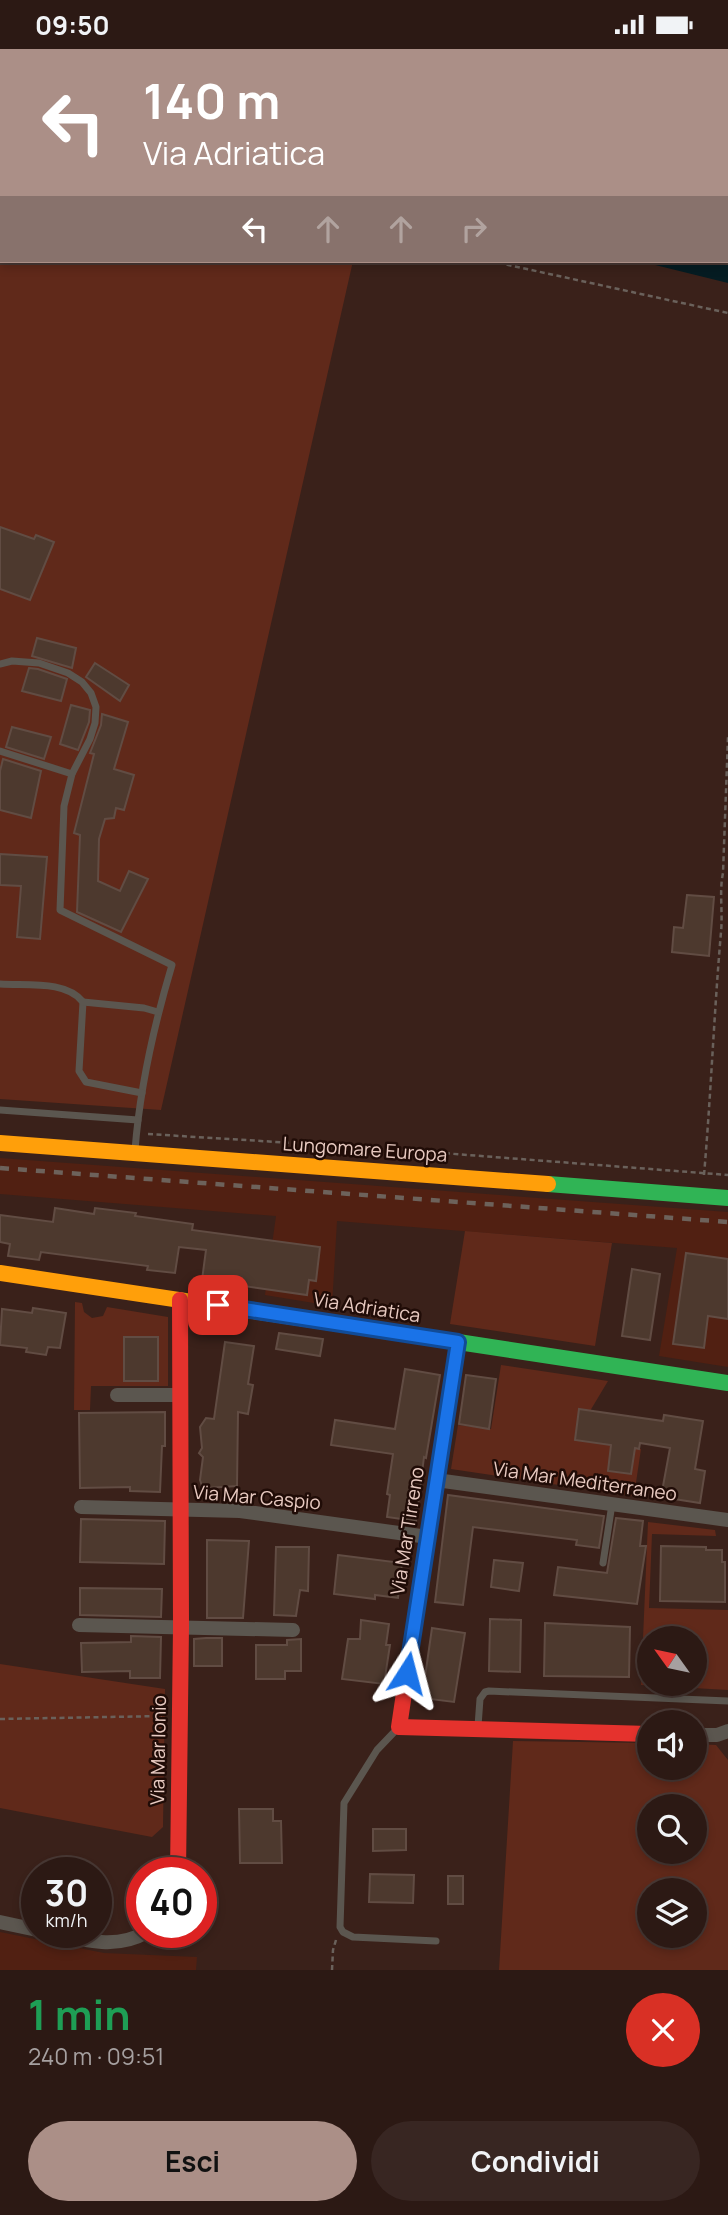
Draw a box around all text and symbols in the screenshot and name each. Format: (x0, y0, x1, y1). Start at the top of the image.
text: 09:50 (35, 7, 110, 43)
text: 140 m (143, 67, 280, 134)
icon: left (28, 77, 119, 168)
text: Via Adriatica (143, 131, 325, 175)
icon: left (236, 210, 274, 248)
icon: ahead (309, 210, 347, 248)
icon: ahead (382, 210, 420, 248)
icon: right (455, 210, 493, 248)
street label: Lungomare Europa (282, 1130, 448, 1168)
pin (188, 1275, 248, 1335)
icon: arrive (199, 1286, 237, 1324)
street label: Via Adriatica (312, 1286, 422, 1328)
street label: Via Mar Mediterraneo (491, 1455, 679, 1507)
street label: Via Mar Tirreno (384, 1465, 430, 1597)
street label: Via Mar Caspio (192, 1478, 322, 1516)
north arrow (637, 1626, 707, 1696)
map controls (637, 1626, 707, 1948)
position arrow (370, 1636, 444, 1710)
street label: Via Mar Ionio (144, 1695, 172, 1805)
button: sound (637, 1710, 707, 1780)
button: search (637, 1794, 707, 1864)
speed limit sign: 40 (126, 1857, 217, 1948)
text: 30 (45, 1869, 88, 1917)
button: layers (637, 1878, 707, 1948)
text: km/h (46, 1908, 87, 1932)
text: 1 min (28, 1985, 131, 2043)
button: close (626, 1993, 700, 2067)
text: 240 m · 09:51 (28, 2040, 164, 2072)
button: Esci (28, 2121, 357, 2201)
button: Condividi (371, 2121, 700, 2201)

